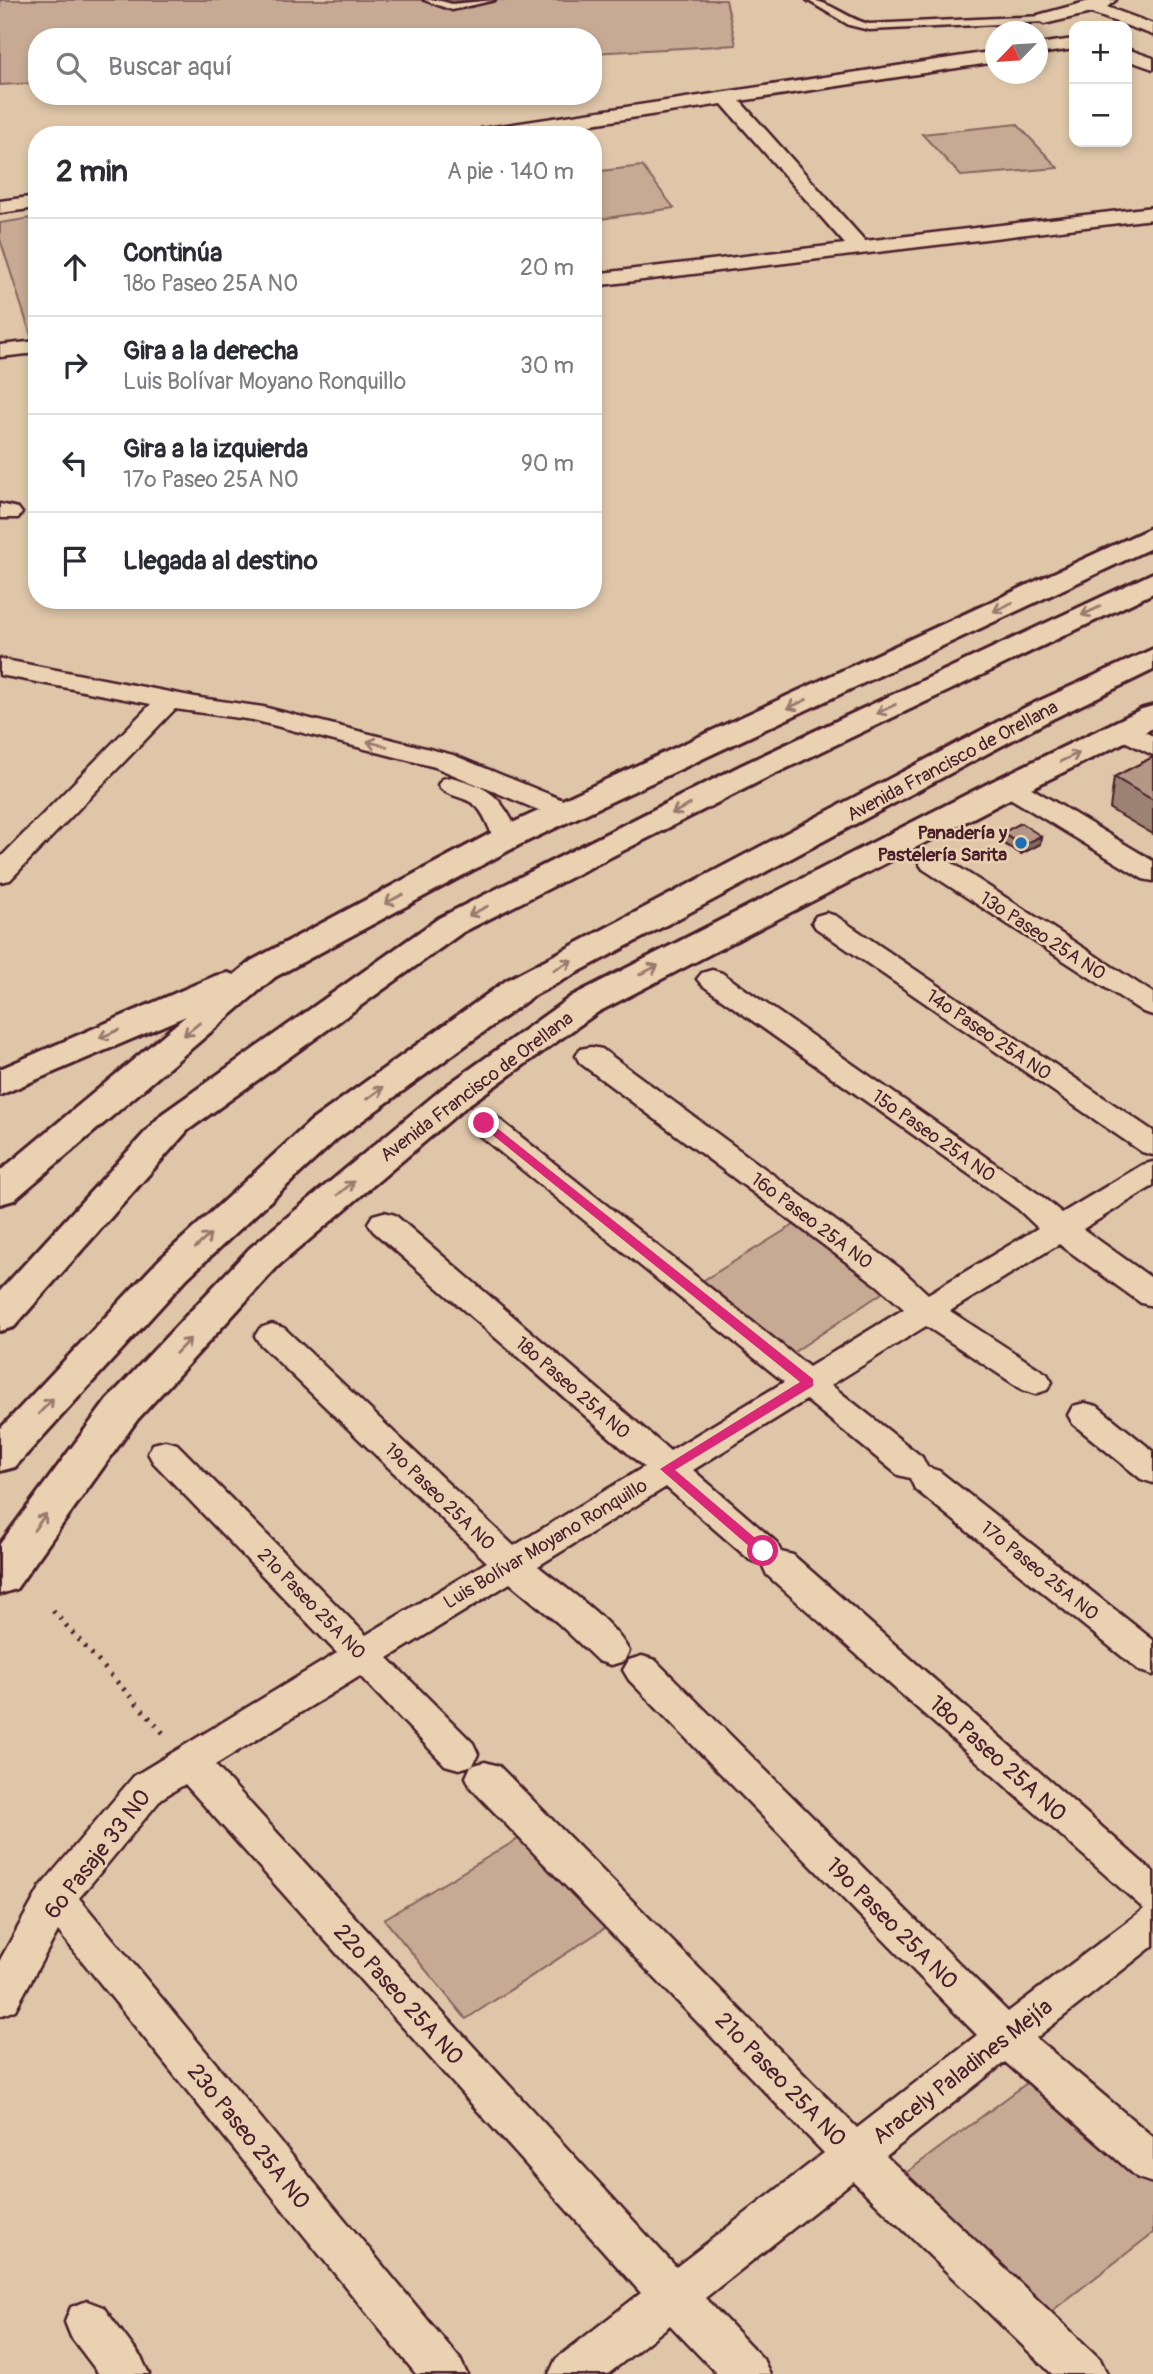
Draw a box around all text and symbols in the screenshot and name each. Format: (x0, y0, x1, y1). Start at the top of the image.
north arrow (985, 21, 1048, 84)
map controls (1069, 21, 1132, 147)
button: + (1069, 21, 1132, 84)
search box (28, 28, 602, 105)
icon: search (52, 48, 90, 86)
text: Buscar aquí (108, 51, 232, 83)
button: − (1069, 84, 1132, 147)
text: 2 min (56, 153, 128, 190)
text: A pie · 140 m (447, 157, 574, 186)
text: Continúa (123, 237, 222, 269)
icon: ahead (56, 248, 94, 286)
text: 20 m (520, 253, 574, 282)
text: 18º Paseo 25A NO (123, 269, 298, 298)
text: Gira a la derecha (123, 335, 298, 367)
icon: right (56, 346, 94, 384)
text: 30 m (520, 351, 574, 380)
text: Luis Bolívar Moyano Ronquillo (123, 367, 406, 396)
text: Gira a la izquierda (123, 433, 308, 465)
icon: left (56, 444, 94, 482)
text: 90 m (521, 449, 574, 478)
text: 17º Paseo 25A NO (123, 465, 298, 494)
icon: arrive (56, 542, 94, 580)
text: Llegada al destino (123, 545, 318, 577)
one-way arrow (993, 601, 1014, 614)
one-way arrow (1081, 605, 1102, 619)
street label: Avenida Francisco de Orellana (843, 695, 1062, 827)
one-way arrow (786, 698, 807, 711)
one-way arrow (876, 703, 897, 716)
one-way arrow (367, 737, 389, 750)
one-way arrow (1059, 750, 1080, 763)
one-way arrow (671, 802, 692, 816)
place label: Panadería y Pastelería Sarita (877, 821, 1008, 867)
marker: Panadería y Pastelería Sarita (1013, 835, 1029, 851)
street label: 13º Paseo 25A NO (975, 886, 1110, 985)
one-way arrow (384, 892, 404, 906)
one-way arrow (468, 905, 489, 919)
one-way arrow (552, 958, 573, 972)
one-way arrow (638, 963, 659, 977)
street label: 14º Paseo 25A NO (921, 984, 1056, 1086)
street label: Avenida Francisco de Orellana (375, 1006, 578, 1167)
one-way arrow (183, 1022, 201, 1037)
one-way arrow (99, 1028, 121, 1041)
street label: 15º Paseo 25A NO (867, 1084, 1000, 1187)
one-way arrow (365, 1086, 384, 1100)
route end (468, 1107, 499, 1138)
street label: 16º Paseo 25A NO (746, 1167, 877, 1274)
one-way arrow (336, 1180, 354, 1195)
one-way arrow (194, 1233, 212, 1249)
street label: 18º Paseo 25A NO (510, 1331, 635, 1444)
one-way arrow (175, 1337, 191, 1355)
one-way arrow (38, 1398, 55, 1415)
street label: 19º Paseo 25A NO (379, 1438, 500, 1556)
street label: Luis Bolívar Moyano Ronquillo (439, 1473, 652, 1614)
one-way arrow (33, 1513, 47, 1532)
street label: 17º Paseo 25A NO (976, 1516, 1103, 1626)
route start (747, 1535, 778, 1566)
street label: 21º Paseo 25A NO (252, 1543, 370, 1664)
street label: 18º Paseo 25A NO (923, 1689, 1072, 1828)
street label: 6º Pasaje 33 NO (38, 1784, 157, 1925)
street label: 19º Paseo 25A NO (820, 1851, 964, 1995)
street label: 22º Paseo 25A NO (328, 1918, 470, 2071)
street label: Aracely Paladines Mejía (866, 1992, 1058, 2151)
street label: 21º Paseo 25A NO (709, 2006, 852, 2153)
street label: 23º Paseo 25A NO (181, 2058, 316, 2215)

